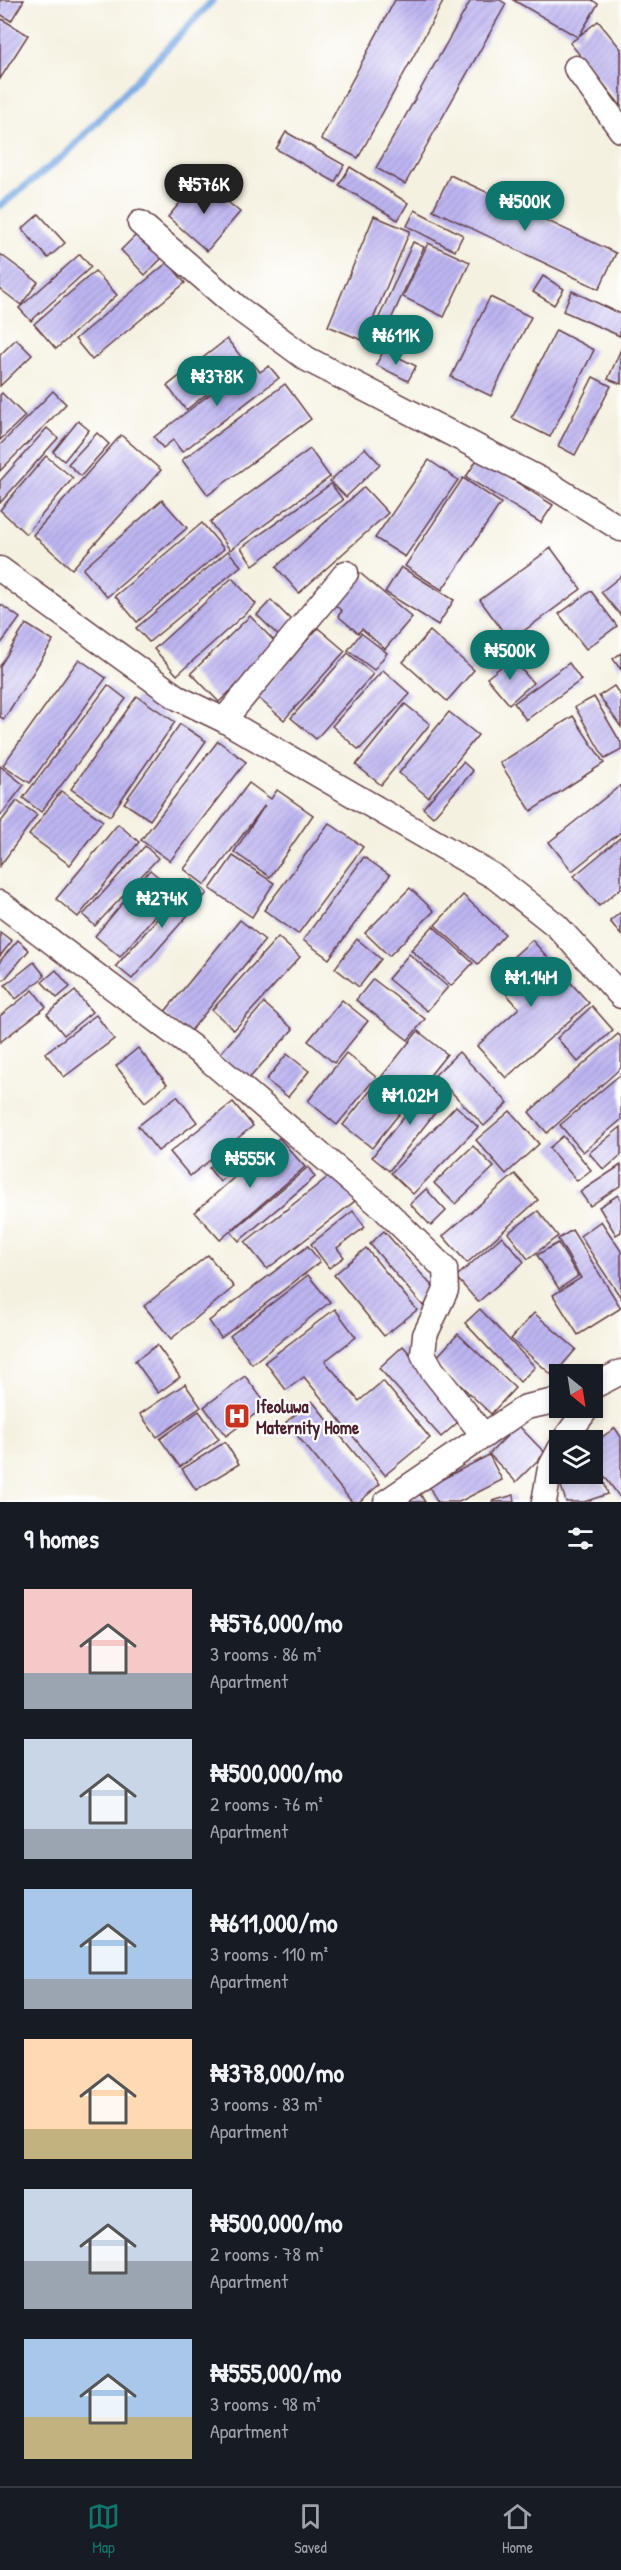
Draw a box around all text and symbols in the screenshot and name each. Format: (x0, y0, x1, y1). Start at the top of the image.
pin: ₦576K (162, 164, 246, 215)
text: ₦576K (178, 170, 230, 197)
pin: ₦500K (483, 181, 567, 232)
text: ₦500K (499, 187, 551, 214)
pin: ₦611K (354, 315, 438, 366)
text: ₦611K (372, 321, 420, 348)
pin: ₦378K (175, 356, 259, 407)
text: ₦378K (191, 362, 243, 389)
pin: ₦500K (468, 630, 552, 681)
text: ₦500K (484, 636, 536, 663)
pin: ₦274K (120, 878, 204, 929)
text: ₦274K (136, 884, 188, 911)
pin: ₦1.14M (482, 957, 580, 1008)
text: ₦1.14M (505, 963, 557, 990)
pin: ₦1.02M (361, 1075, 459, 1126)
text: ₦1.02M (382, 1081, 438, 1108)
pin: ₦555K (208, 1138, 292, 1189)
text: ₦555K (225, 1144, 275, 1171)
north arrow (549, 1364, 603, 1418)
map controls (549, 1364, 603, 1484)
place label: Ifeoluwa Maternity Home (256, 1394, 360, 1441)
hospital icon: Ifeoluwa Maternity Home (222, 1401, 252, 1431)
button: layers (549, 1430, 603, 1484)
text: 9 homes (24, 1521, 99, 1556)
icon: filters (564, 1522, 597, 1555)
text: ₦576,000/mo (210, 1605, 342, 1640)
icon: home (72, 1613, 144, 1685)
text: 3 rooms · 86 m² (210, 1640, 321, 1667)
text: Apartment (210, 1667, 288, 1694)
text: ₦500,000/mo (210, 1755, 342, 1790)
icon: home (72, 1763, 144, 1835)
text: 2 rooms · 76 m² (210, 1790, 323, 1817)
text: Apartment (210, 1817, 288, 1844)
text: ₦611,000/mo (210, 1905, 337, 1940)
icon: home (72, 1913, 144, 1985)
text: 3 rooms · 110 m² (210, 1940, 328, 1967)
text: Apartment (210, 1967, 288, 1994)
text: ₦378,000/mo (210, 2055, 344, 2090)
icon: home (72, 2063, 144, 2135)
text: 3 rooms · 83 m² (210, 2090, 322, 2117)
text: Apartment (210, 2117, 288, 2144)
text: ₦500,000/mo (210, 2205, 342, 2240)
icon: home (72, 2213, 144, 2285)
text: 2 rooms · 78 m² (210, 2240, 324, 2267)
text: Apartment (210, 2267, 288, 2294)
text: ₦555,000/mo (210, 2355, 341, 2390)
icon: home (72, 2363, 144, 2435)
text: 3 rooms · 98 m² (210, 2390, 321, 2417)
text: Apartment (210, 2417, 288, 2444)
tab: Map (87, 2500, 120, 2558)
tab: Saved (294, 2500, 327, 2558)
tab: Home (501, 2500, 534, 2558)

